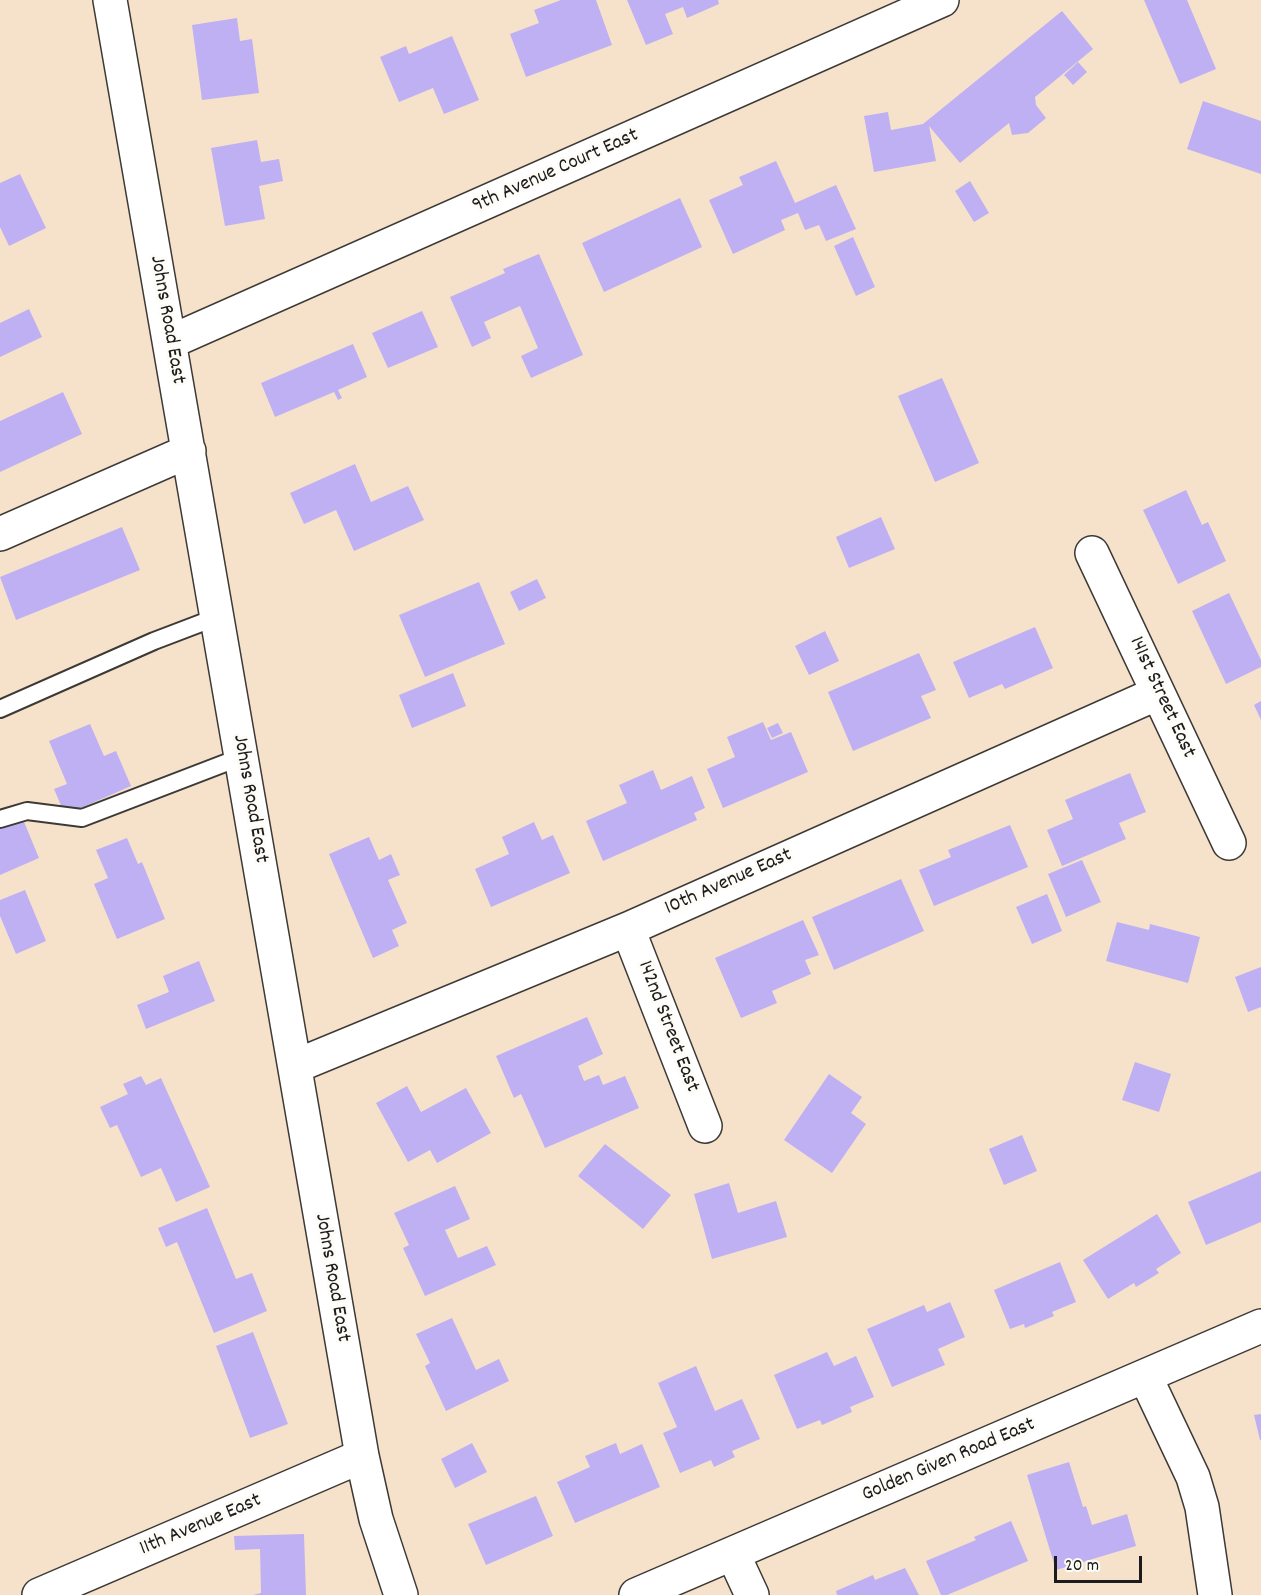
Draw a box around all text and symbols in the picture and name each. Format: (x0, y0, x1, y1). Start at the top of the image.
street label: 9th Avenue Court East (469, 124, 643, 220)
street label: Johns Road East (142, 254, 190, 386)
street label: 141st Street East (1122, 633, 1200, 763)
street label: Johns Road East (225, 733, 273, 865)
street label: 10th Avenue East (662, 844, 796, 922)
street label: 142nd Street East (630, 958, 704, 1096)
street label: Johns Road East (307, 1212, 355, 1344)
street label: Golden Given Road East (859, 1413, 1039, 1509)
street label: 11th Avenue East (136, 1489, 266, 1563)
scale bar (1057, 1544, 1146, 1582)
text: 20 m (1065, 1554, 1099, 1579)

